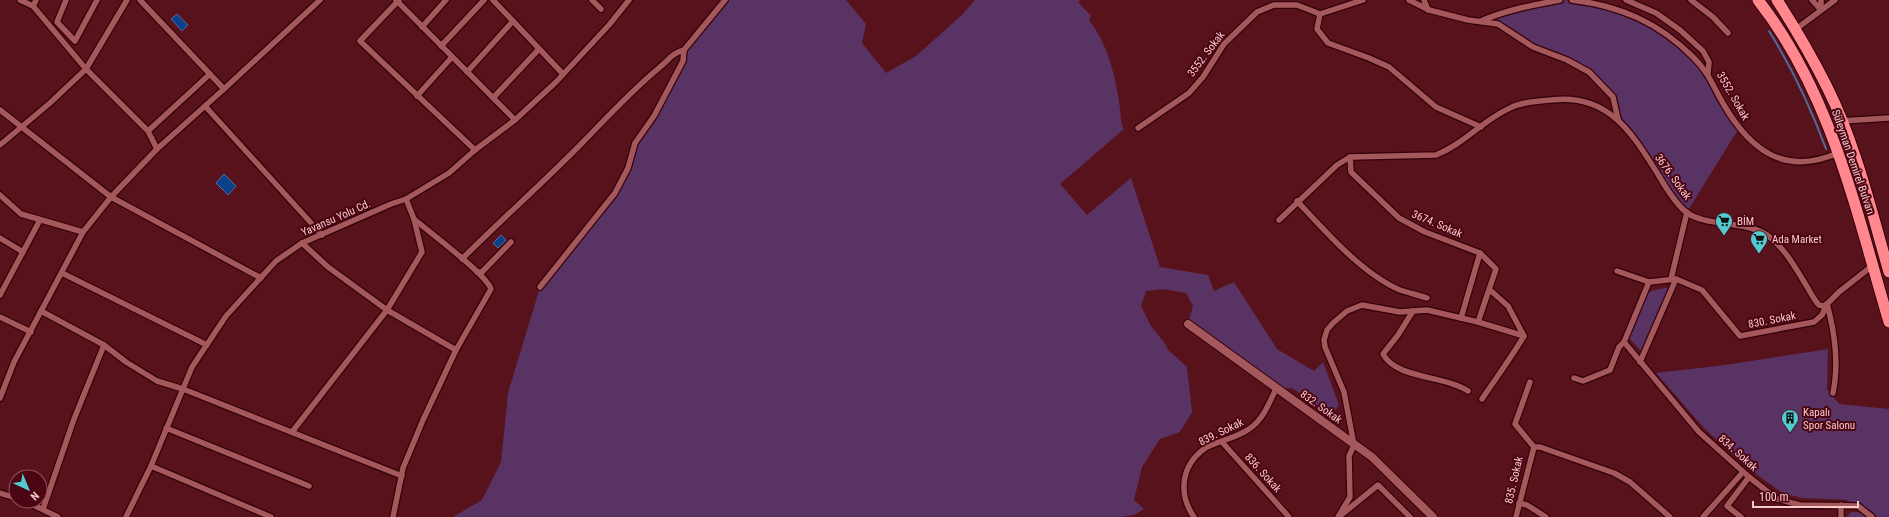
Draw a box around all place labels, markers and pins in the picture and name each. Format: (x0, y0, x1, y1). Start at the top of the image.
supermarket icon: BİM (1714, 211, 1734, 236)
place label: BİM (1737, 215, 1754, 228)
supermarket icon: Ada Market (1749, 229, 1769, 254)
place label: Ada Market (1772, 233, 1822, 246)
place label: Kapalı Spor Salonu (1803, 406, 1855, 432)
building icon: Kapalı Spor Salonu (1780, 408, 1800, 433)

